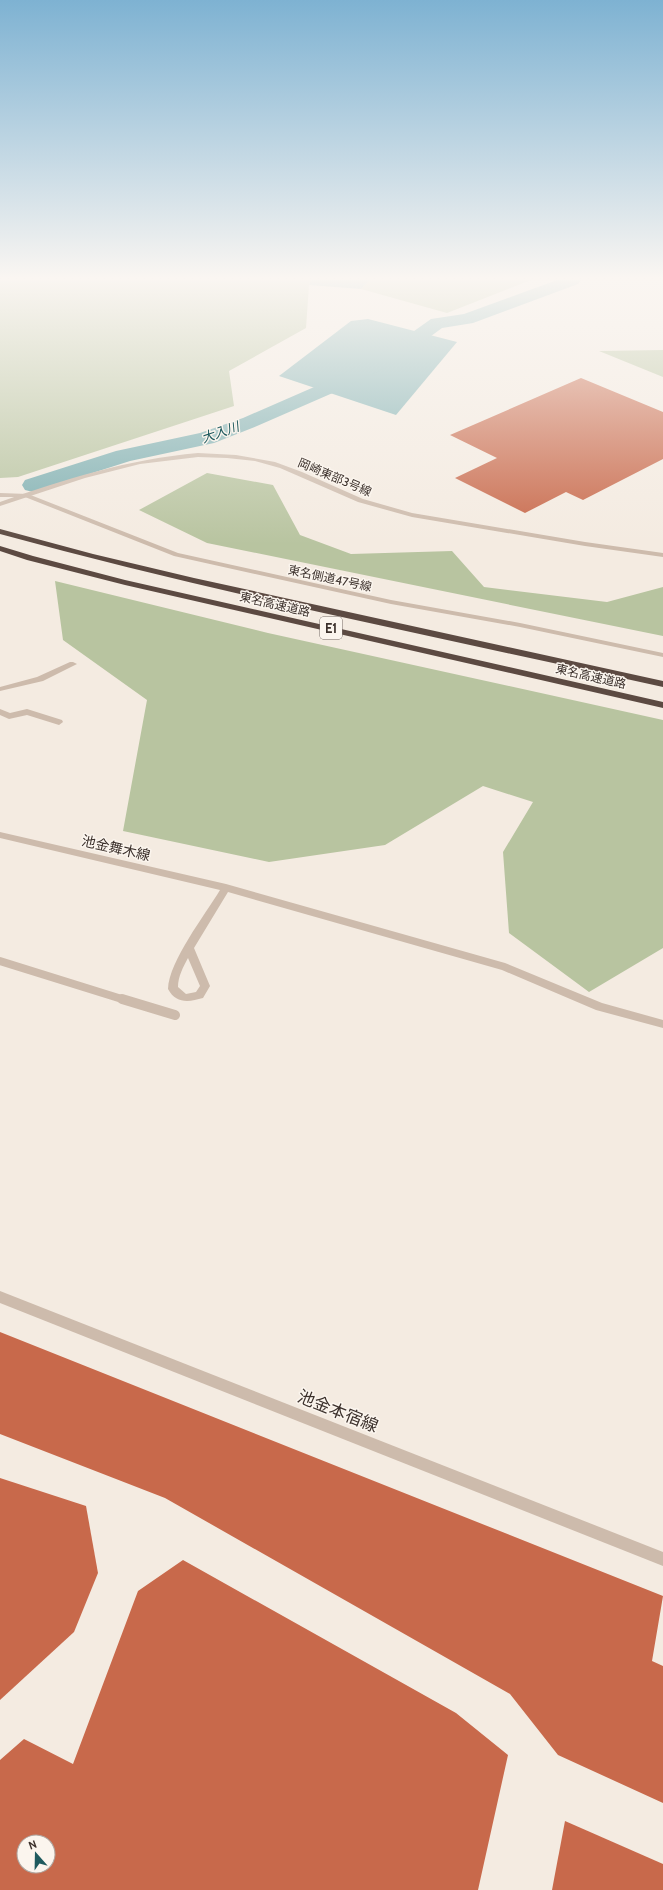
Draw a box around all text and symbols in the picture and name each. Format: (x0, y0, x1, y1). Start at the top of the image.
water label: 大入川 (199, 417, 243, 446)
street label: 岡崎東部3号線 (296, 455, 374, 499)
street label: 東名側道47号線 (287, 562, 373, 594)
street label: 東名高速道路 (238, 589, 312, 619)
road number: E1 (320, 617, 342, 639)
street label: 東名高速道路 (554, 661, 628, 691)
street label: 池金舞木線 (80, 831, 152, 865)
street label: 池金本宿線 (295, 1386, 381, 1436)
north arrow (16, 1834, 56, 1874)
text: N (27, 1837, 39, 1853)

